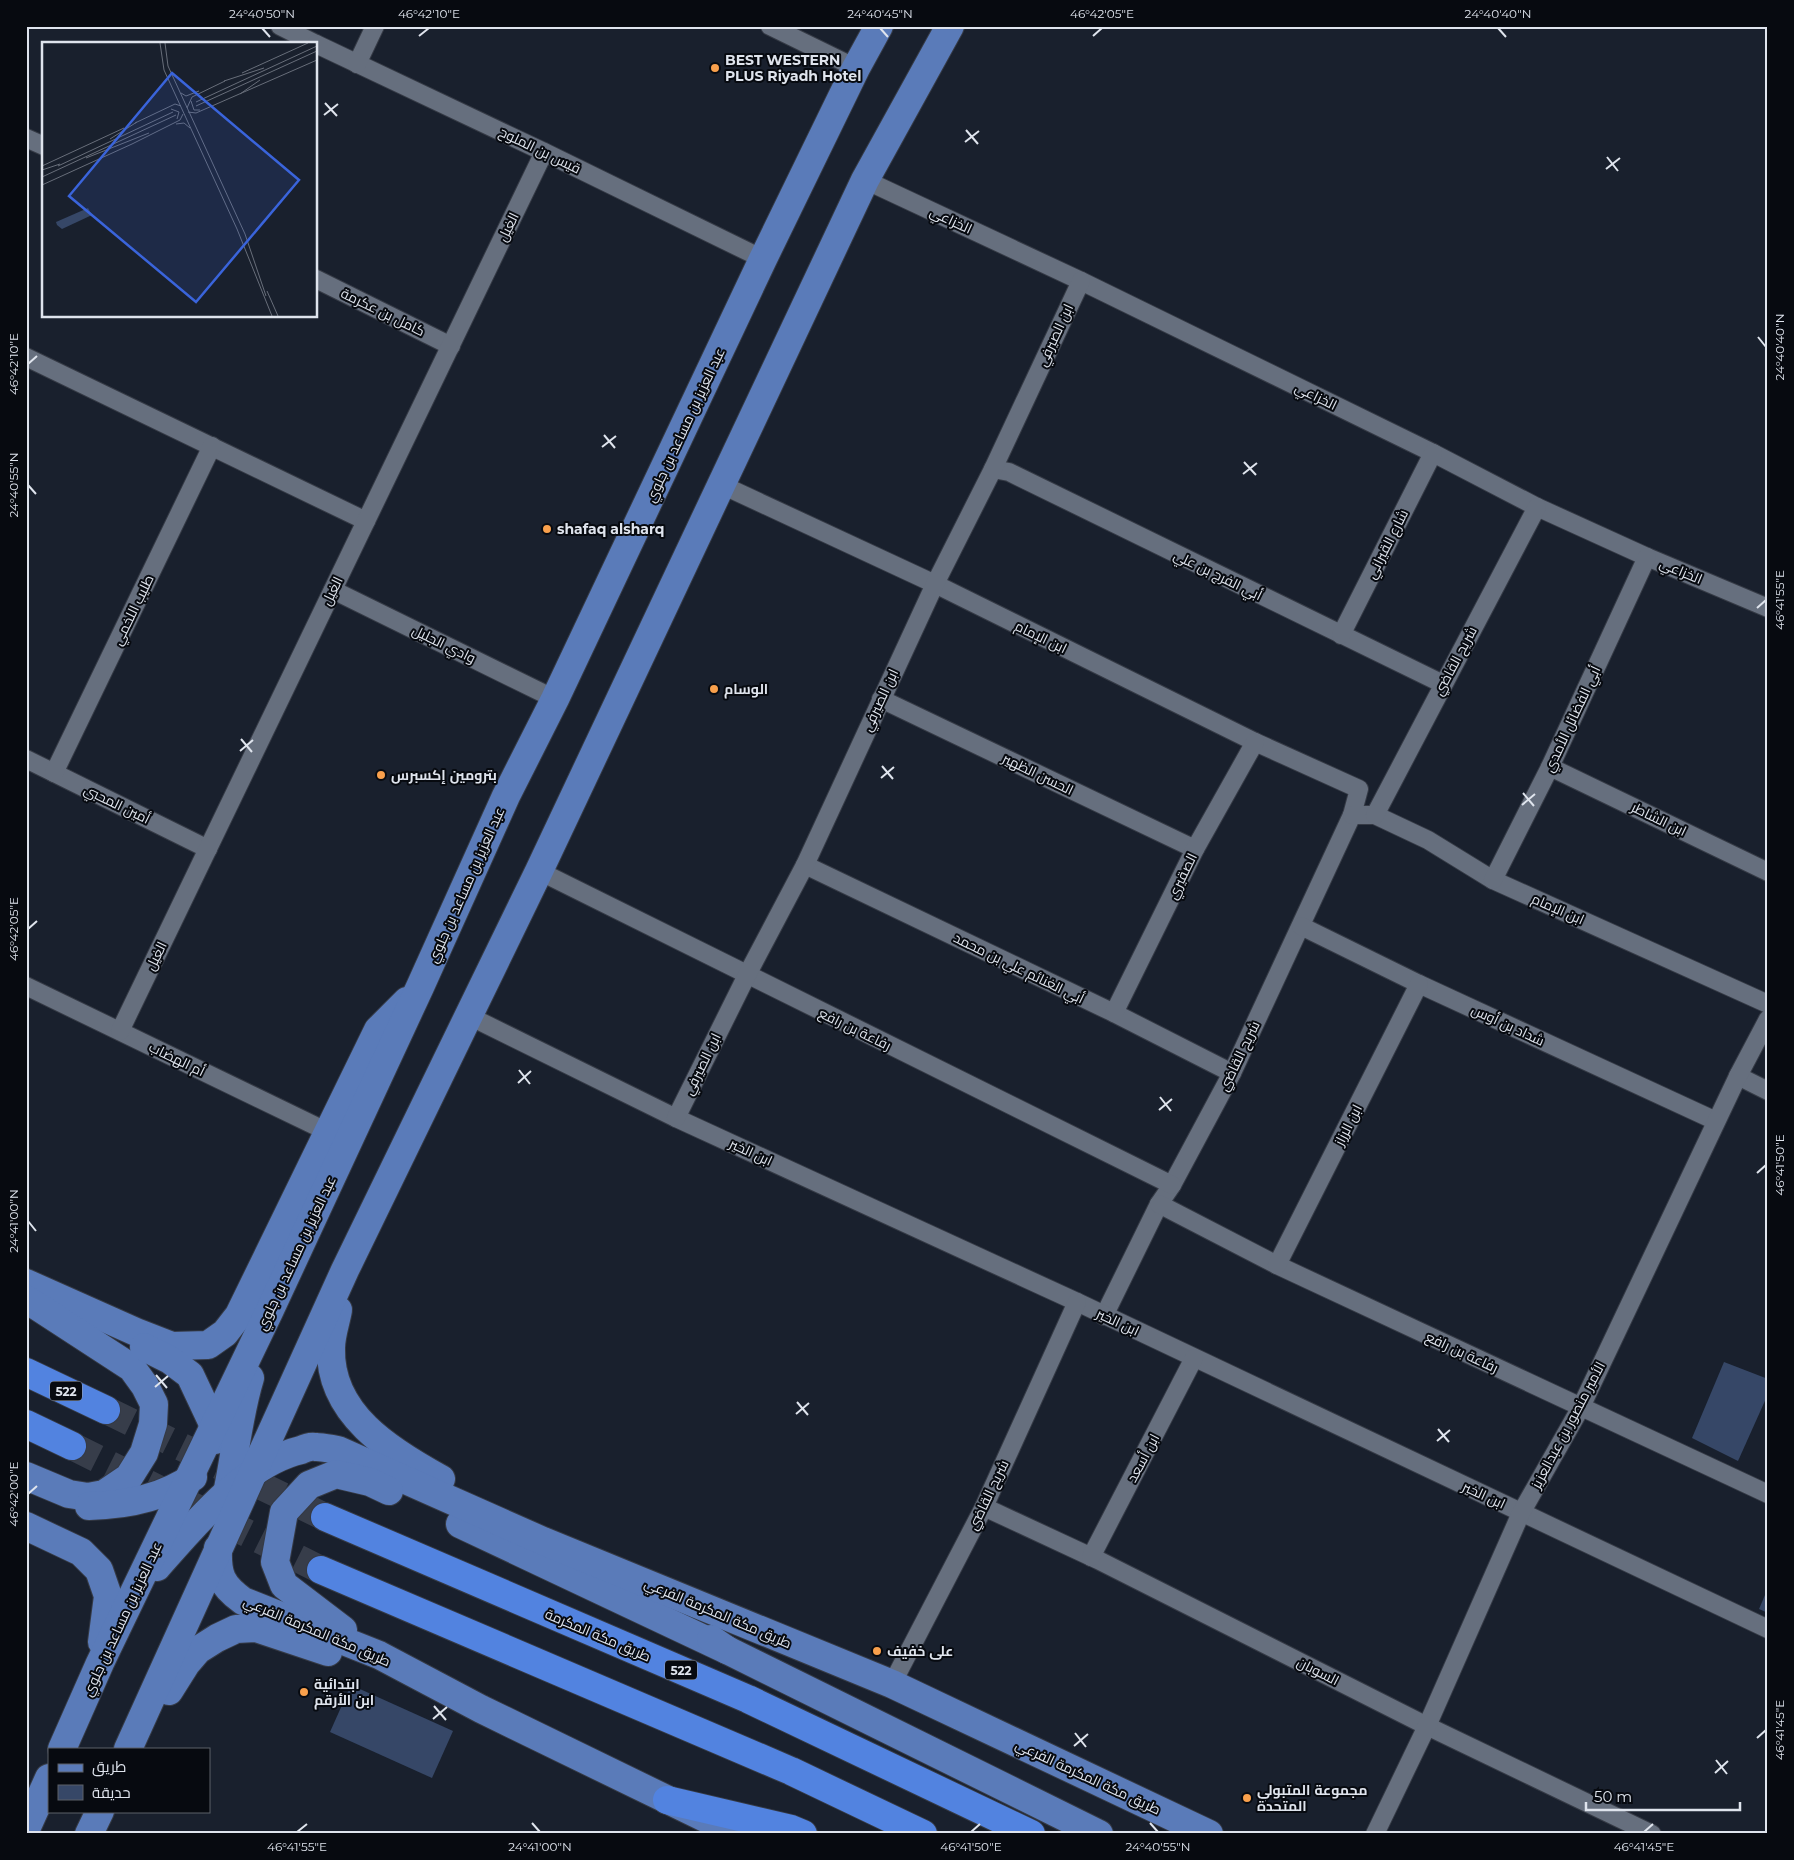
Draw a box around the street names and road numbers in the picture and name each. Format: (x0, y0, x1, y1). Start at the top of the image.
street label: قيس بن الملوح (496, 123, 584, 177)
street label: الخزاعي (926, 202, 975, 240)
street label: الغيل (493, 209, 523, 245)
street label: كامل بن عكرمة (338, 284, 428, 340)
street label: ابن الصيرفي (1033, 301, 1080, 370)
street label: عبد العزيز بن مساعد بن جلوي (641, 345, 732, 507)
street label: الخزاعي (1291, 378, 1340, 417)
street label: شارع القيراني (1362, 506, 1415, 583)
street label: أبي الفرج بن علي (1169, 546, 1265, 607)
street label: الخزاعي (1656, 554, 1705, 591)
street label: طليب اللخمي (108, 572, 160, 649)
street label: الغيل (317, 573, 347, 609)
street label: ابن الإمام (1012, 617, 1070, 658)
street label: وادي الجليل (408, 621, 479, 670)
street label: شريح القاضي (1429, 623, 1483, 700)
street label: أبي الفضائل الأمدي (1540, 663, 1607, 776)
street label: ابن الصيرفي (858, 666, 905, 735)
street label: الحسن الظهير (999, 749, 1077, 799)
street label: أمين المحبي (80, 780, 153, 831)
street label: ابن الشاطر (1627, 797, 1690, 840)
street label: عبد العزيز بن مساعد بن جلوي (423, 804, 511, 967)
street label: الصقيري (1163, 850, 1204, 903)
street label: ابن الإمام (1529, 889, 1587, 929)
street label: أبي الغنائم علي بن محمد (949, 929, 1088, 1010)
street label: الغيل (141, 938, 171, 974)
street label: شداد بن أوس (1468, 1000, 1548, 1050)
street label: رفاعة بن رافع (816, 1004, 894, 1054)
street label: شريح القاضي (1214, 1018, 1266, 1095)
street label: ابن الصيرفي (679, 1030, 727, 1099)
street label: أم الهضاب (146, 1038, 208, 1081)
street label: ابن الرزاز (1330, 1101, 1366, 1150)
street label: ابن الخير (726, 1134, 775, 1170)
street label: عبد العزيز بن مساعد بن جلوي (252, 1173, 343, 1335)
street label: ابن الخير (1093, 1304, 1142, 1340)
street label: رفاعة بن رافع (1423, 1327, 1501, 1377)
street label: الأمير منصور بن عبدالعزيز (1526, 1358, 1609, 1492)
road number: 522 (50, 1382, 82, 1400)
street label: ابن أسعد (1123, 1431, 1163, 1485)
street label: شريح القاضي (963, 1457, 1015, 1534)
street label: ابن الخير (1459, 1477, 1508, 1513)
street label: عبد العزيز بن مساعد بن جلوي (78, 1539, 169, 1701)
street label: طريق مكة المكرمة الفرعي (640, 1574, 794, 1655)
street label: طريق مكة المكرمة الفرعي (239, 1592, 393, 1673)
street label: طريق مكة المكرمة (542, 1605, 654, 1665)
street label: السوبان (1294, 1653, 1342, 1689)
road number: 522 (665, 1660, 697, 1680)
street label: طريق مكة المكرمة الفرعي (1011, 1735, 1164, 1821)

